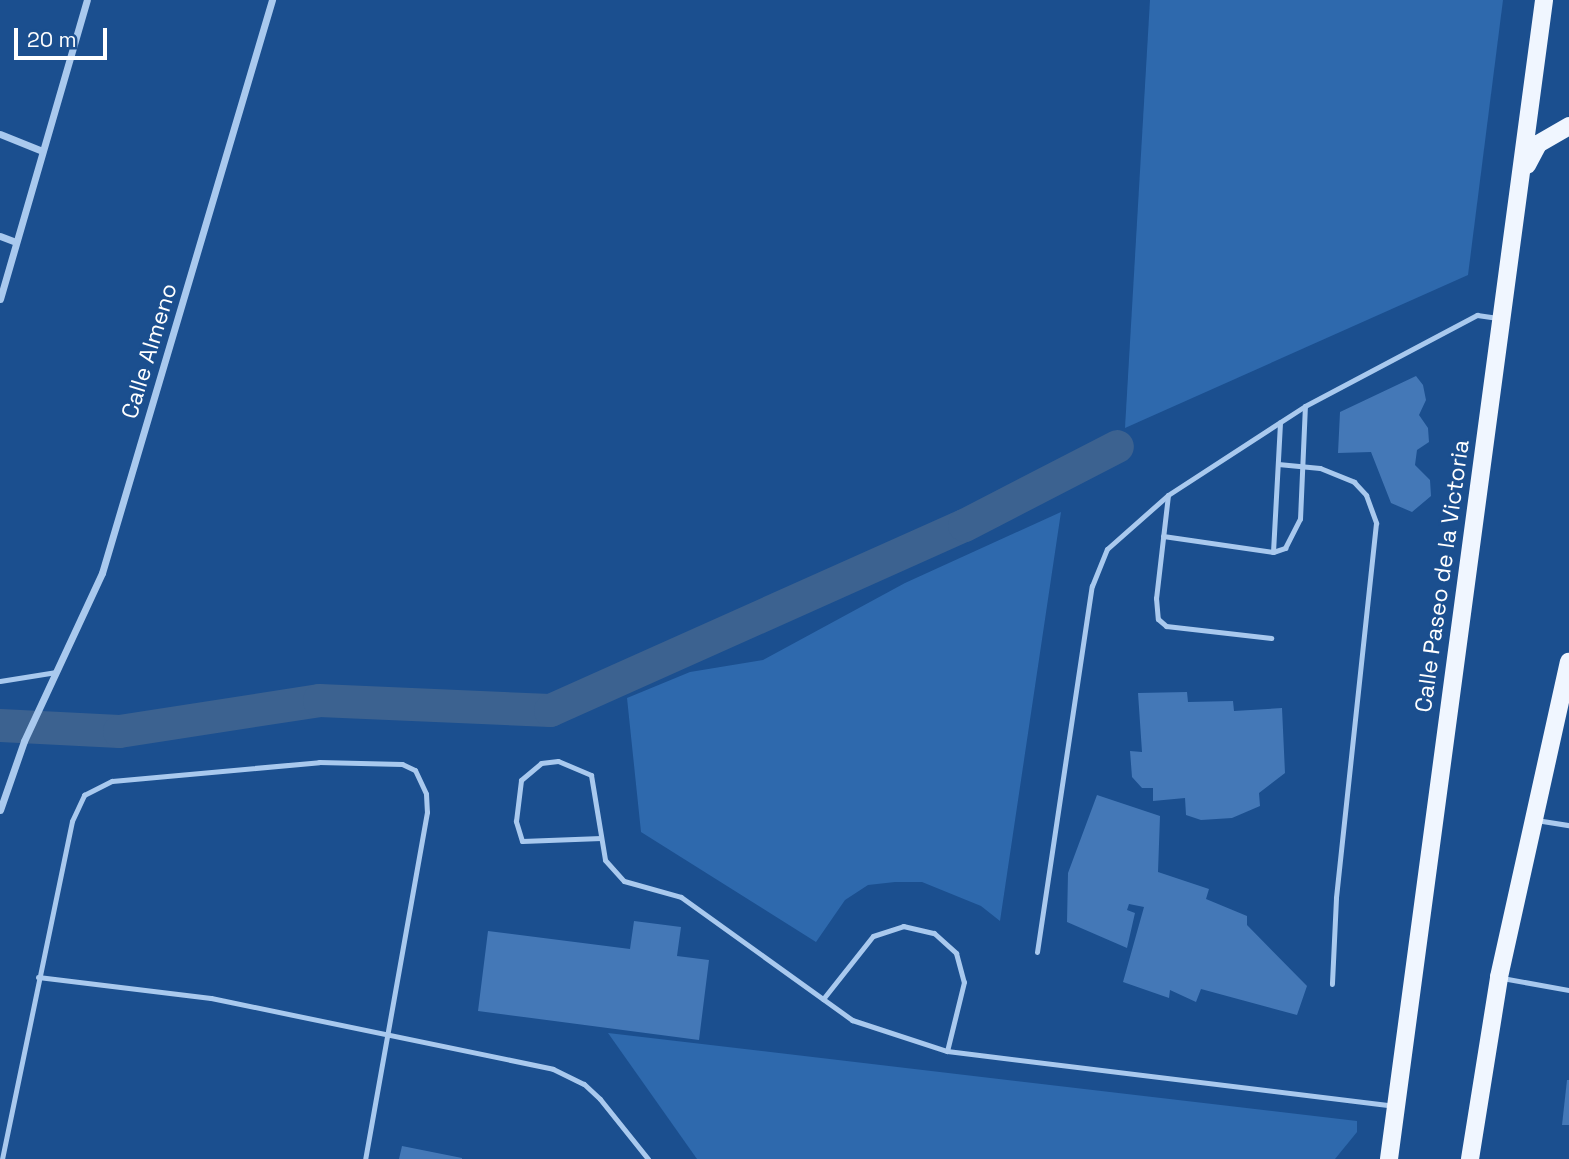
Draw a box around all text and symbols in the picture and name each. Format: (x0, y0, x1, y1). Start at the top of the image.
scale bar (18, 14, 110, 58)
text: 20 m (27, 26, 77, 53)
street label: Calle Almeno (115, 280, 183, 422)
street label: Calle Paseo de la Victoria (1409, 438, 1475, 714)

